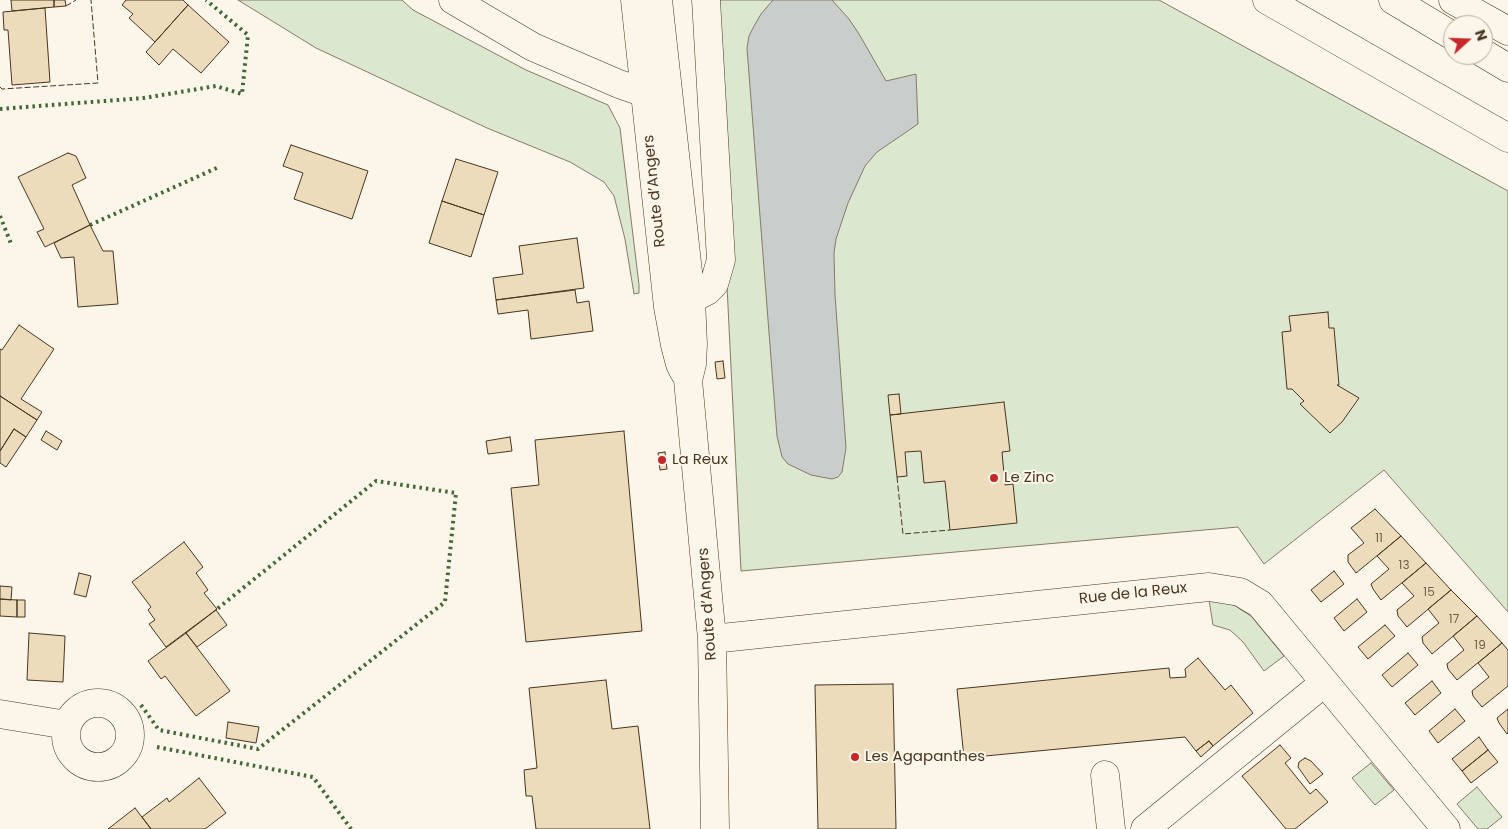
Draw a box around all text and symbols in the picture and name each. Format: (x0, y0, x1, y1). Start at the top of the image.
north arrow (1443, 15, 1493, 65)
text: N (1470, 27, 1492, 44)
street label: Route d’Angers (640, 134, 670, 248)
place label: La Reux (672, 451, 728, 469)
marker: La Reux (656, 454, 668, 466)
place label: Le Zinc (1004, 469, 1054, 487)
marker: Le Zinc (988, 472, 1000, 484)
house number: 11 (1375, 532, 1383, 546)
street label: Route d’Angers (695, 547, 721, 661)
house number: 13 (1399, 559, 1409, 573)
street label: Rue de la Reux (1078, 579, 1188, 609)
house number: 15 (1423, 586, 1435, 600)
house number: 17 (1449, 613, 1459, 627)
house number: 19 (1474, 639, 1486, 653)
place label: Les Agapanthes (865, 748, 985, 766)
marker: Les Agapanthes (849, 751, 861, 763)

